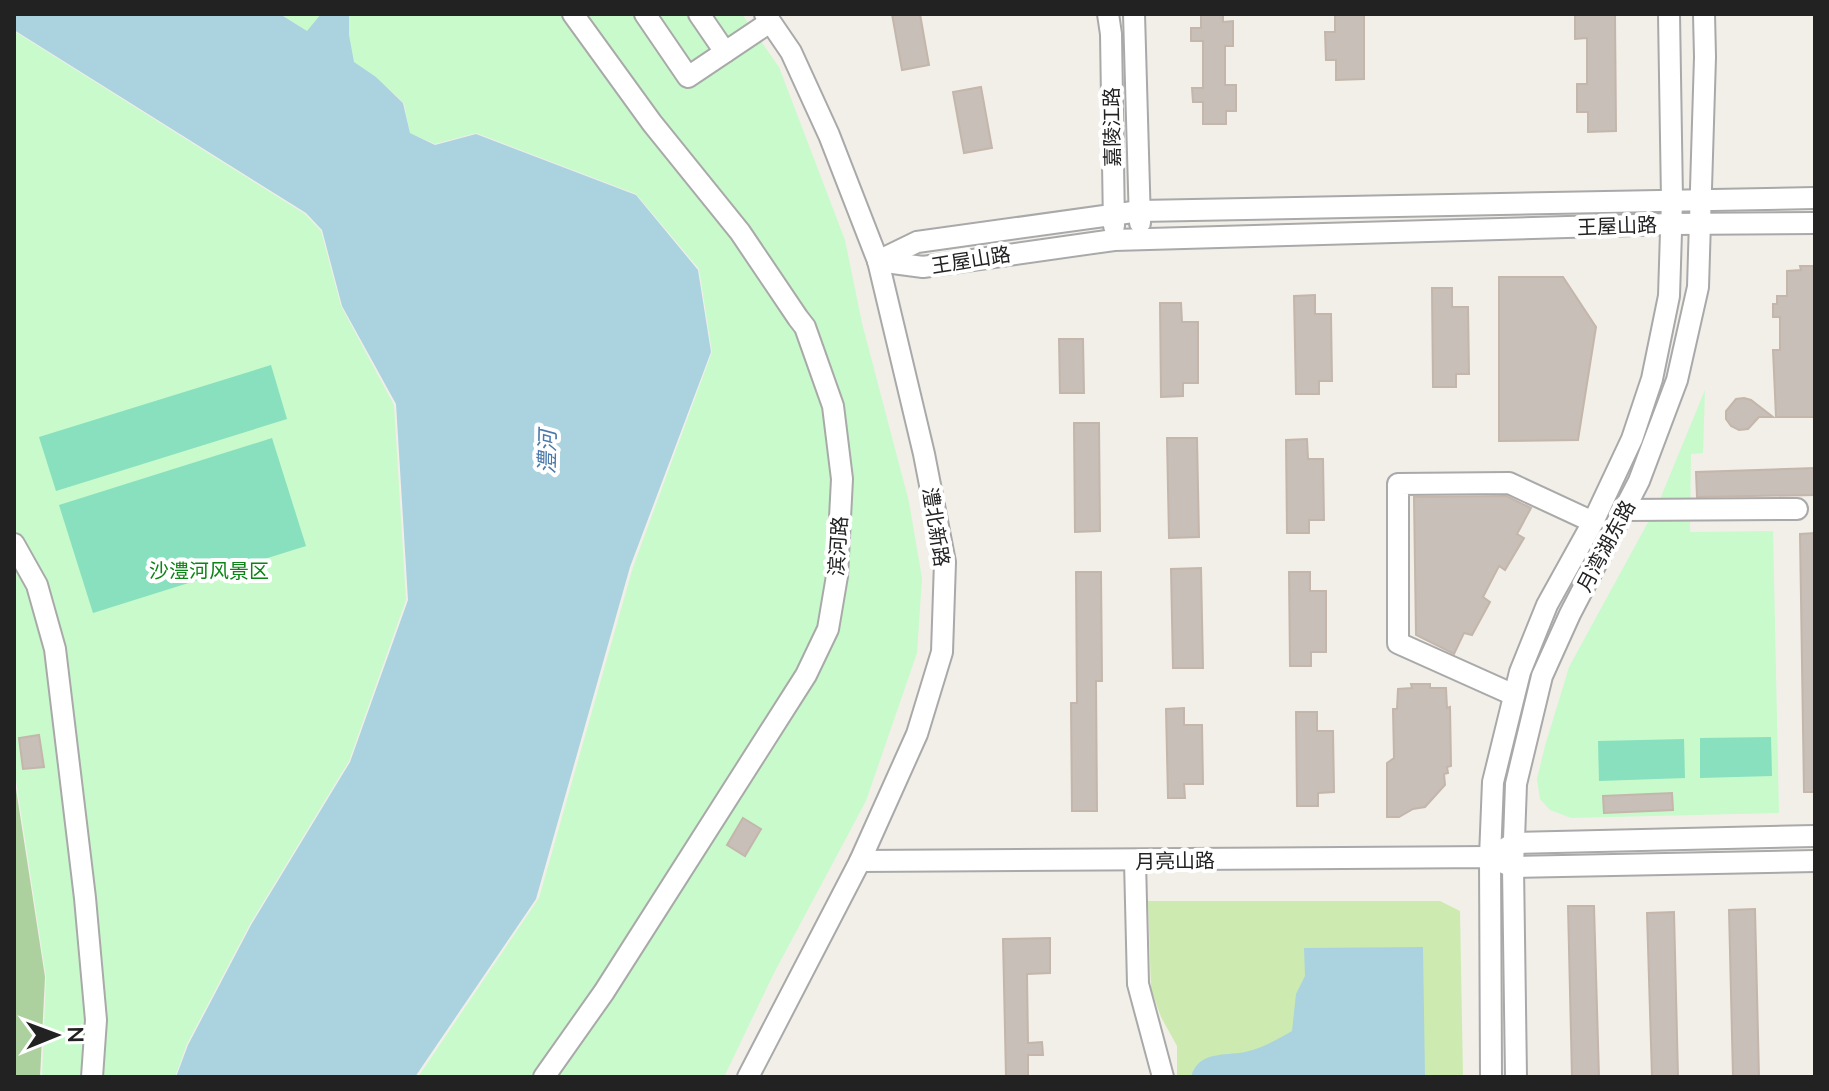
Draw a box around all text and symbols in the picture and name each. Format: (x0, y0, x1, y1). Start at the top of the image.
street label: 嘉陵江路 (1098, 87, 1127, 167)
street label: 王屋山路 (1577, 212, 1657, 241)
street label: 王屋山路 (929, 241, 1013, 280)
water label: 澧河 (533, 426, 563, 474)
street label: 澧北新路 (916, 485, 955, 569)
street label: 月湾湖东路 (1571, 496, 1642, 597)
street label: 滨河路 (823, 515, 854, 577)
park label: 沙澧河风景区 (149, 558, 269, 585)
street label: 月亮山路 (1135, 847, 1215, 876)
north arrow (16, 995, 96, 1075)
text: N (60, 1026, 90, 1043)

